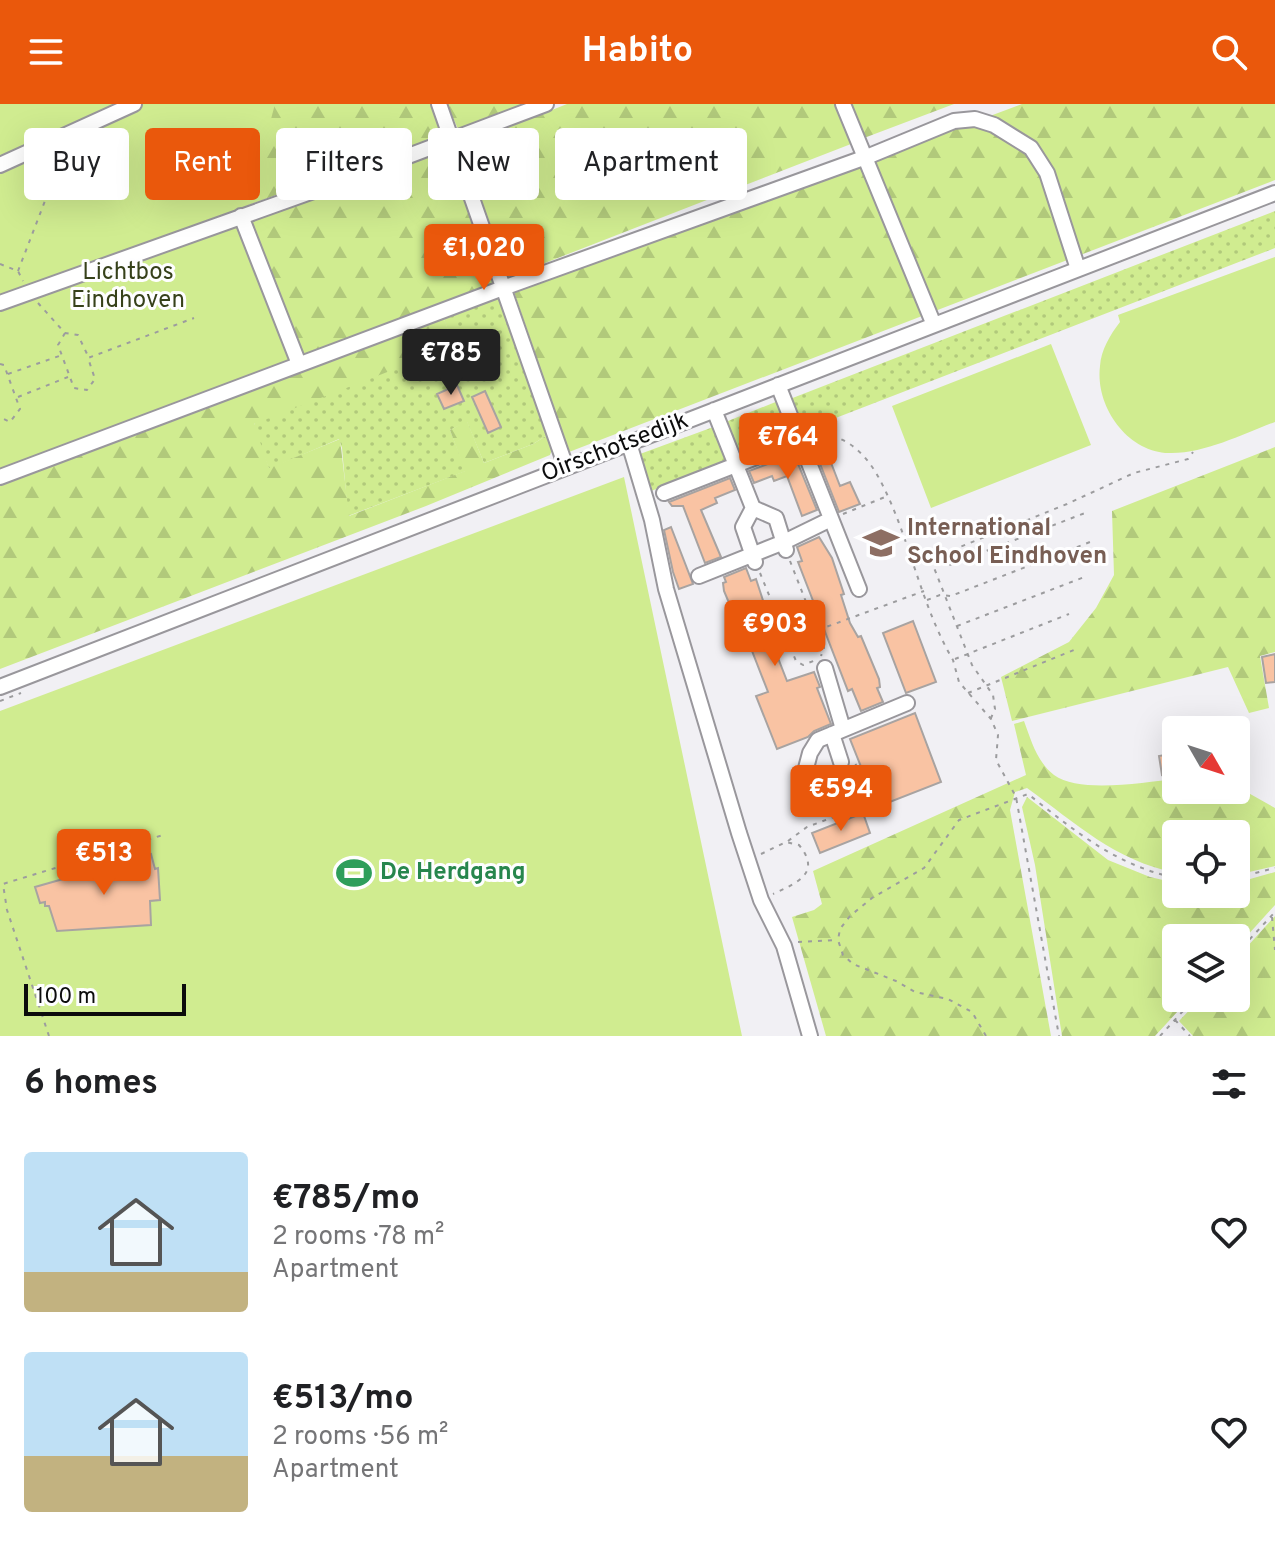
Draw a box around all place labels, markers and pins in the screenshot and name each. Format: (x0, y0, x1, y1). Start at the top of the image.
pin: €1,020 (419, 224, 549, 292)
pin: €785 (404, 329, 498, 397)
pin: €764 (741, 413, 835, 481)
place label: International School Eindhoven (907, 514, 1107, 572)
school or university icon: International School Eindhoven (862, 524, 900, 562)
pin: €903 (728, 600, 822, 668)
pin: €594 (794, 765, 888, 833)
pin: €513 (57, 829, 151, 897)
sports icon: De Herdgang (335, 854, 373, 892)
place label: De Herdgang (380, 858, 526, 888)

